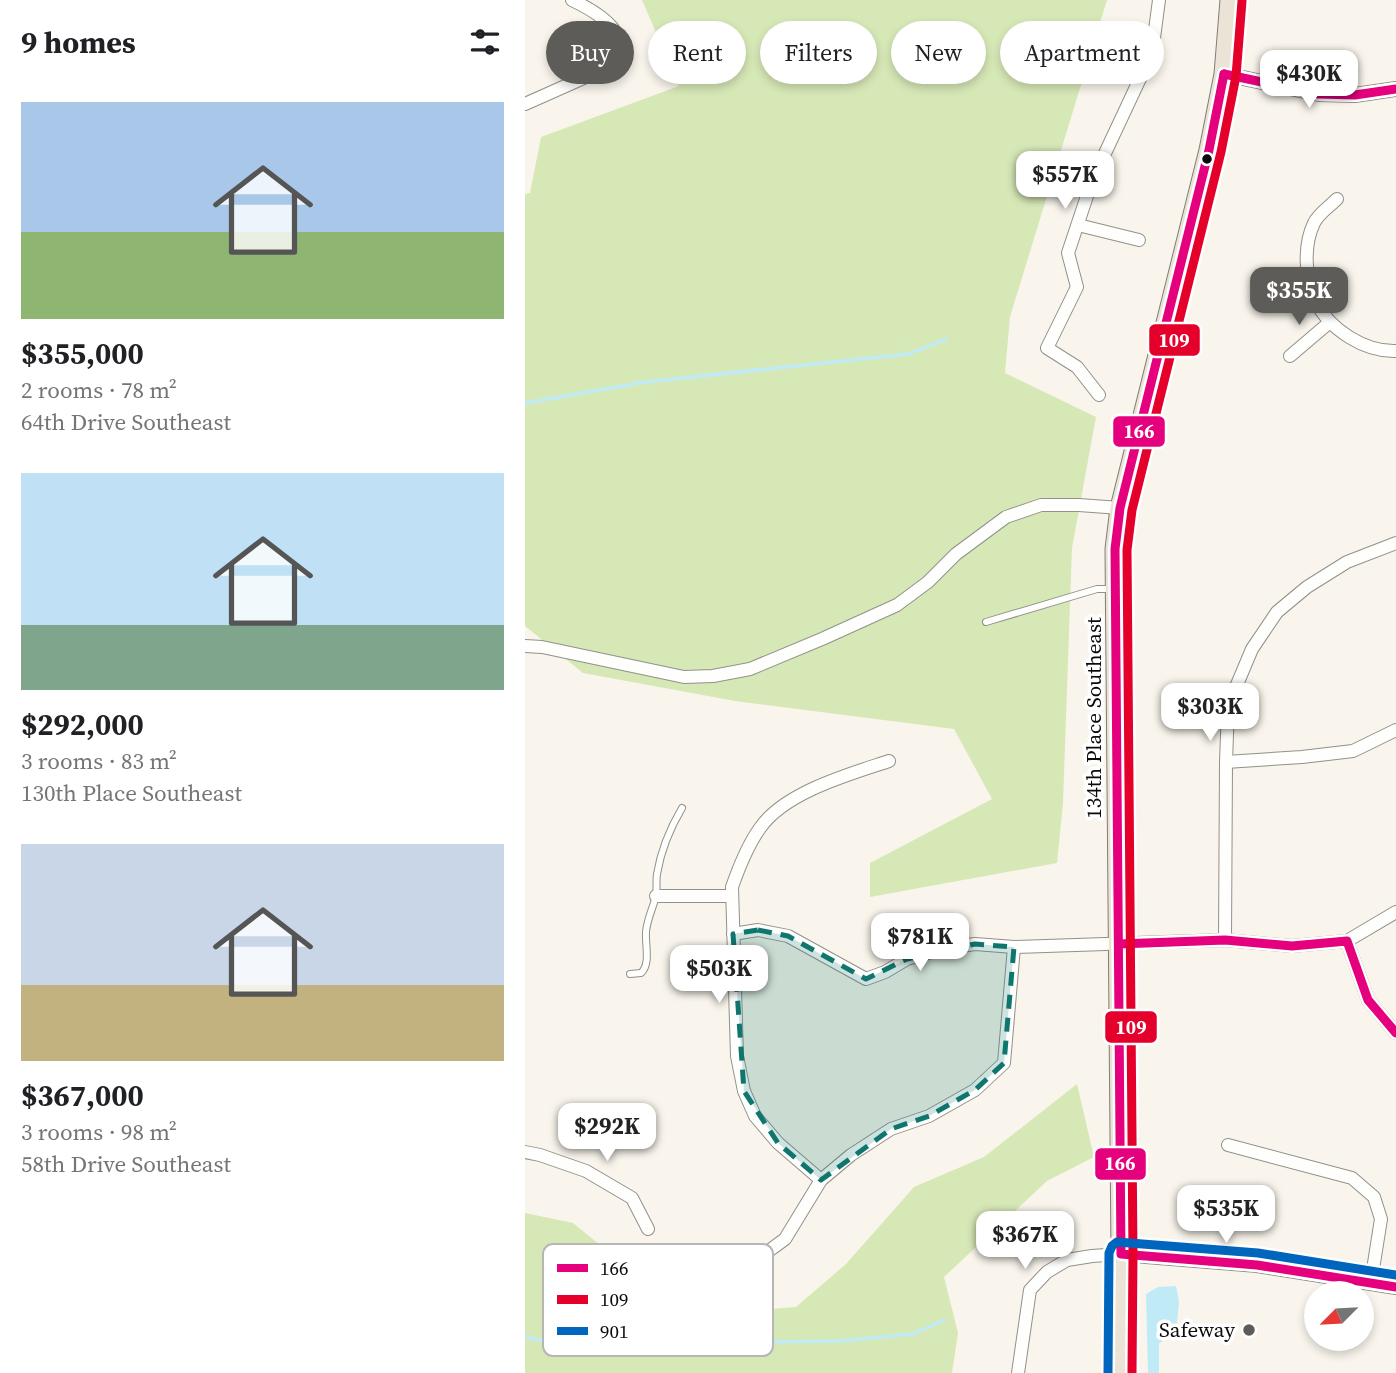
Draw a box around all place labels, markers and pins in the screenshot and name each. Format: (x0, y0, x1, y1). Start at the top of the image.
pin: $430K (1260, 50, 1358, 110)
pin: $557K (1016, 152, 1114, 211)
unlabelled marker (1200, 152, 1214, 166)
pin: $355K (1250, 268, 1348, 327)
pin: $303K (1161, 684, 1259, 743)
pin: $781K (871, 914, 969, 973)
pin: $503K (670, 946, 768, 1005)
pin: $292K (558, 1104, 656, 1163)
pin: $535K (1177, 1186, 1275, 1245)
pin: $367K (976, 1212, 1074, 1271)
place label: Safeway (1159, 1315, 1235, 1344)
marker: Safeway (1241, 1322, 1257, 1338)

